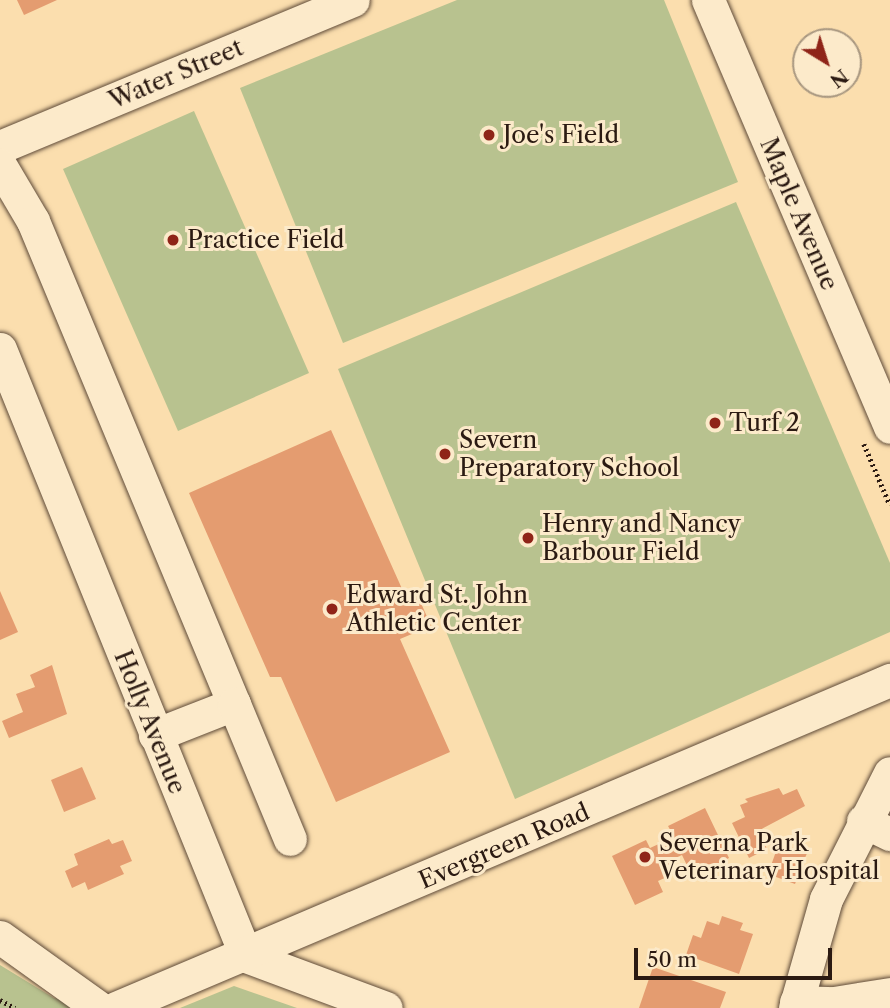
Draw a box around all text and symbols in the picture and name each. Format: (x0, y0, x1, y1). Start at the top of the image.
north arrow (792, 28, 862, 98)
street label: Water Street (104, 33, 248, 115)
text: N (825, 64, 853, 93)
place label: Joe's Field (503, 121, 619, 149)
marker: Joe's Field (481, 127, 497, 143)
street label: Maple Avenue (754, 133, 844, 295)
place label: Practice Field (187, 226, 344, 254)
marker: Practice Field (165, 232, 181, 248)
place label: Turf 2 (729, 409, 800, 437)
marker: Turf 2 (707, 415, 723, 431)
place label: Severn Preparatory School (459, 426, 680, 482)
marker: Severn Preparatory School (437, 446, 453, 462)
place label: Henry and Nancy Barbour Field (542, 510, 742, 566)
marker: Henry and Nancy Barbour Field (520, 530, 536, 546)
place label: Edward St. John Athletic Center (346, 581, 528, 637)
marker: Edward St. John Athletic Center (324, 601, 340, 617)
street label: Holly Avenue (108, 645, 192, 799)
street label: Evergreen Road (414, 797, 594, 895)
place label: Severna Park Veterinary Hospital (659, 829, 880, 885)
marker: Severna Park Veterinary Hospital (637, 849, 653, 865)
scale bar (638, 934, 836, 978)
text: 50 m (647, 947, 697, 972)

